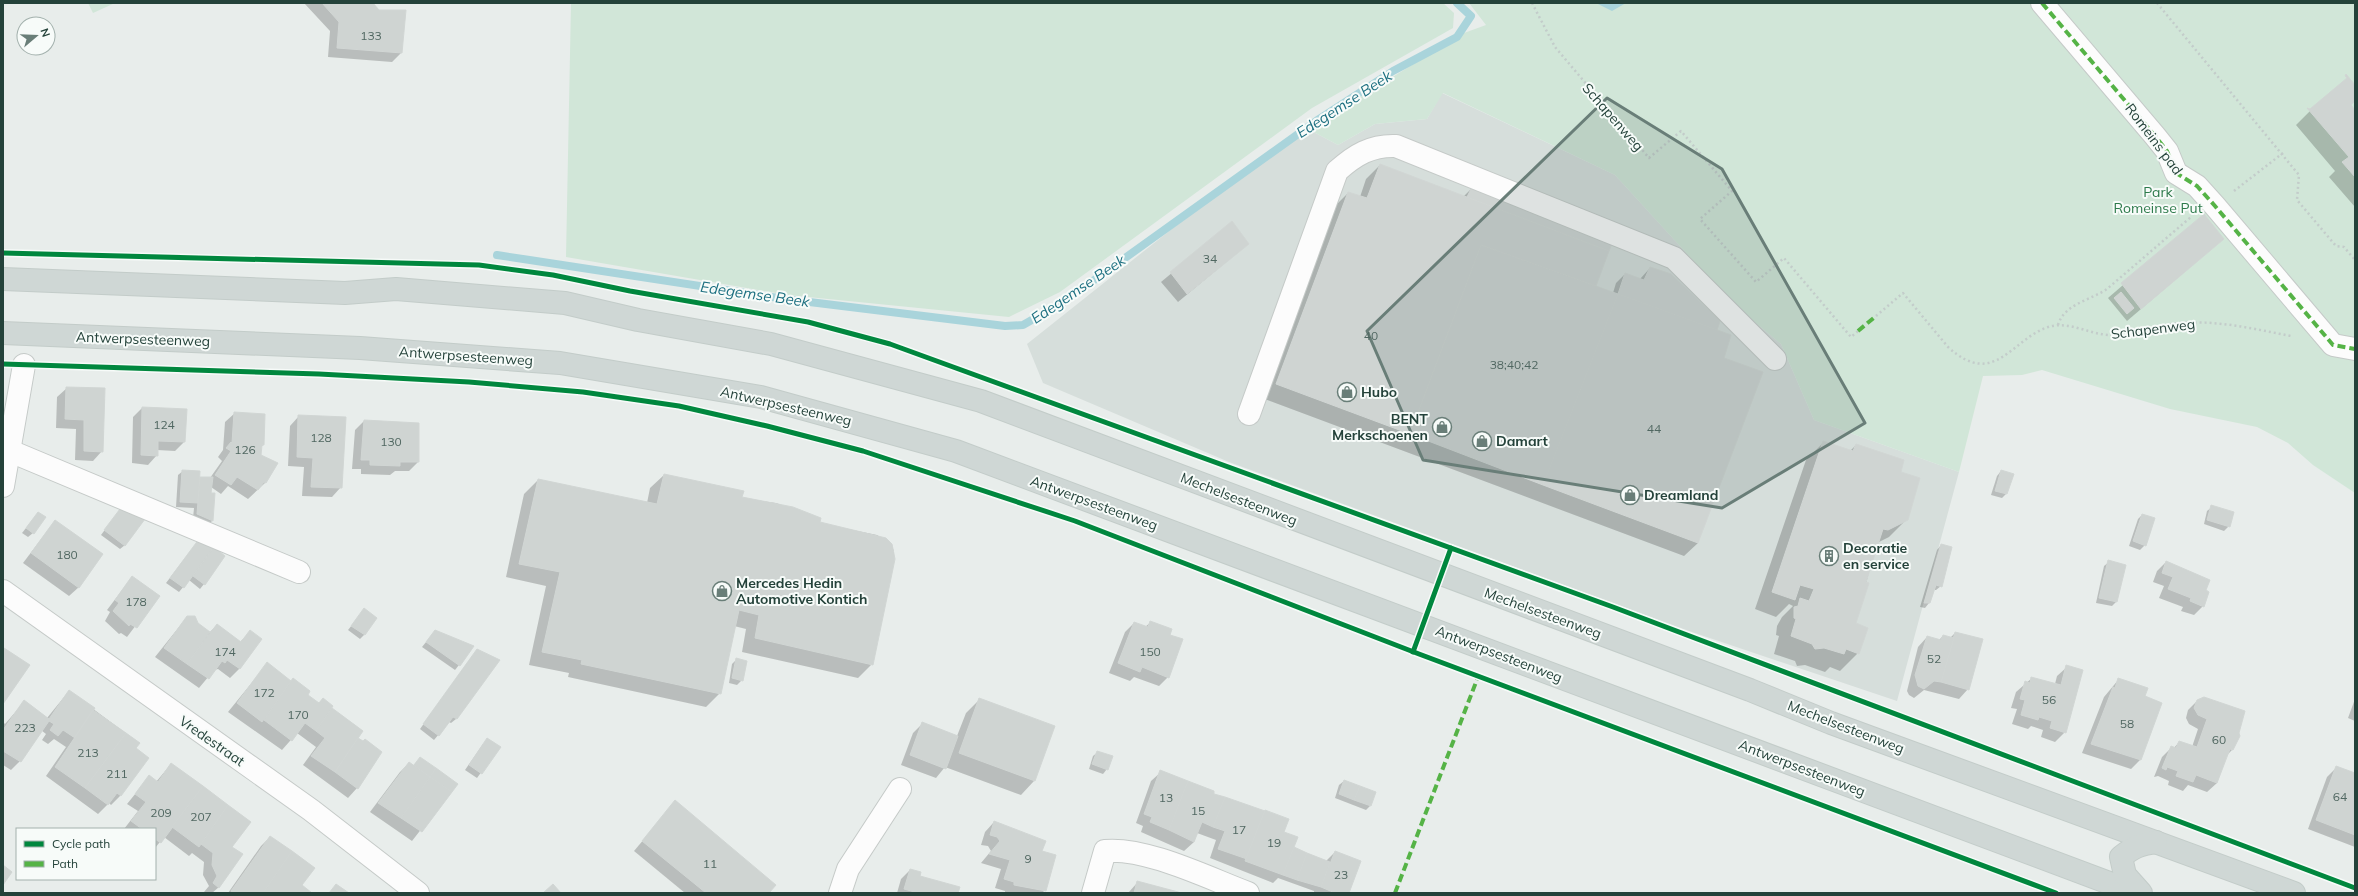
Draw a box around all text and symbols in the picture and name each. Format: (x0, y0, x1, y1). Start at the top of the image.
north arrow (16, 16, 56, 56)
text: N (37, 27, 53, 39)
house number: 133 (360, 28, 382, 43)
water label: Edegemse Beek (1293, 65, 1396, 142)
street label: Schapenweg (1578, 79, 1648, 155)
street label: Romeins pad (2121, 100, 2187, 178)
park label: Park Romeinse Put (2113, 183, 2203, 217)
water label: Edegemse Beek (1027, 250, 1130, 328)
house number: 34 (1203, 251, 1217, 266)
water label: Edegemse Beek (699, 277, 812, 311)
street label: Schapenweg (2110, 315, 2196, 343)
street label: Antwerpsesteenweg (76, 328, 210, 350)
house number: 40 (1364, 328, 1378, 343)
street label: Antwerpsesteenweg (398, 342, 534, 370)
house number: 38;40;42 (1490, 357, 1538, 372)
shop icon: Hubo (1336, 381, 1358, 403)
street label: Antwerpsesteenweg (718, 382, 854, 430)
place label: Hubo (1361, 383, 1397, 401)
place label: BENT Merkschoenen (1332, 410, 1428, 444)
shop icon: BENT Merkschoenen (1431, 416, 1453, 438)
house number: 124 (153, 417, 175, 432)
house number: 44 (1647, 421, 1661, 436)
house number: 128 (310, 430, 332, 445)
shop icon: Damart (1471, 430, 1493, 452)
place label: Damart (1496, 432, 1549, 450)
house number: 130 (380, 434, 402, 449)
house number: 126 (234, 442, 256, 457)
street label: Mechelsesteenweg (1178, 468, 1300, 530)
street label: Antwerpsesteenweg (1028, 472, 1160, 534)
shop icon: Dreamland (1619, 484, 1641, 506)
place label: Dreamland (1644, 486, 1718, 504)
place label: Decoratie en service (1843, 539, 1910, 573)
building icon: Decoratie en service (1818, 545, 1840, 567)
house number: 180 (56, 547, 78, 562)
place label: Mercedes Hedin Automotive Kontich (736, 574, 867, 608)
shop icon: Mercedes Hedin Automotive Kontich (711, 580, 733, 602)
street label: Mechelsesteenweg (1482, 583, 1604, 643)
house number: 178 (125, 594, 147, 609)
street label: Antwerpsesteenweg (1433, 622, 1565, 686)
house number: 174 (214, 644, 236, 659)
house number: 150 (1139, 644, 1161, 659)
house number: 52 (1927, 651, 1941, 666)
house number: 172 (253, 685, 275, 700)
house number: 56 (2042, 692, 2056, 707)
street label: Mechelsesteenweg (1785, 696, 1907, 758)
house number: 170 (287, 707, 309, 722)
street label: Vredestraat (176, 712, 248, 770)
house number: 58 (2120, 716, 2134, 731)
house number: 223 (14, 720, 36, 735)
house number: 60 (2212, 732, 2226, 747)
street label: Antwerpsesteenweg (1736, 736, 1868, 800)
house number: 213 (77, 745, 99, 760)
house number: 211 (106, 766, 128, 781)
house number: 64 (2333, 789, 2347, 804)
house number: 13 (1159, 790, 1173, 805)
house number: 15 (1191, 803, 1205, 818)
house number: 209 (150, 805, 172, 820)
house number: 207 (190, 809, 212, 824)
house number: 17 (1232, 822, 1246, 837)
legend (16, 828, 156, 880)
house number: 19 (1267, 835, 1281, 850)
text: Cycle path (52, 836, 110, 851)
house number: 9 (1024, 851, 1032, 866)
text: Path (52, 856, 78, 871)
house number: 11 (703, 856, 717, 871)
house number: 23 (1334, 867, 1348, 882)

